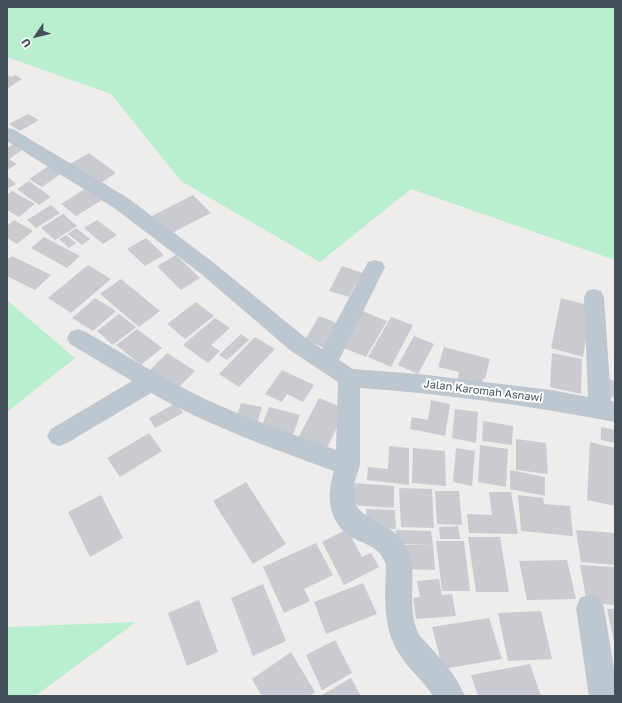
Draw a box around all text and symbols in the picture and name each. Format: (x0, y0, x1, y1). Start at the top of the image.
north arrow (16, 16, 56, 56)
text: U (18, 36, 33, 50)
street label: Jalan Karomah Asnawi (423, 377, 543, 405)

